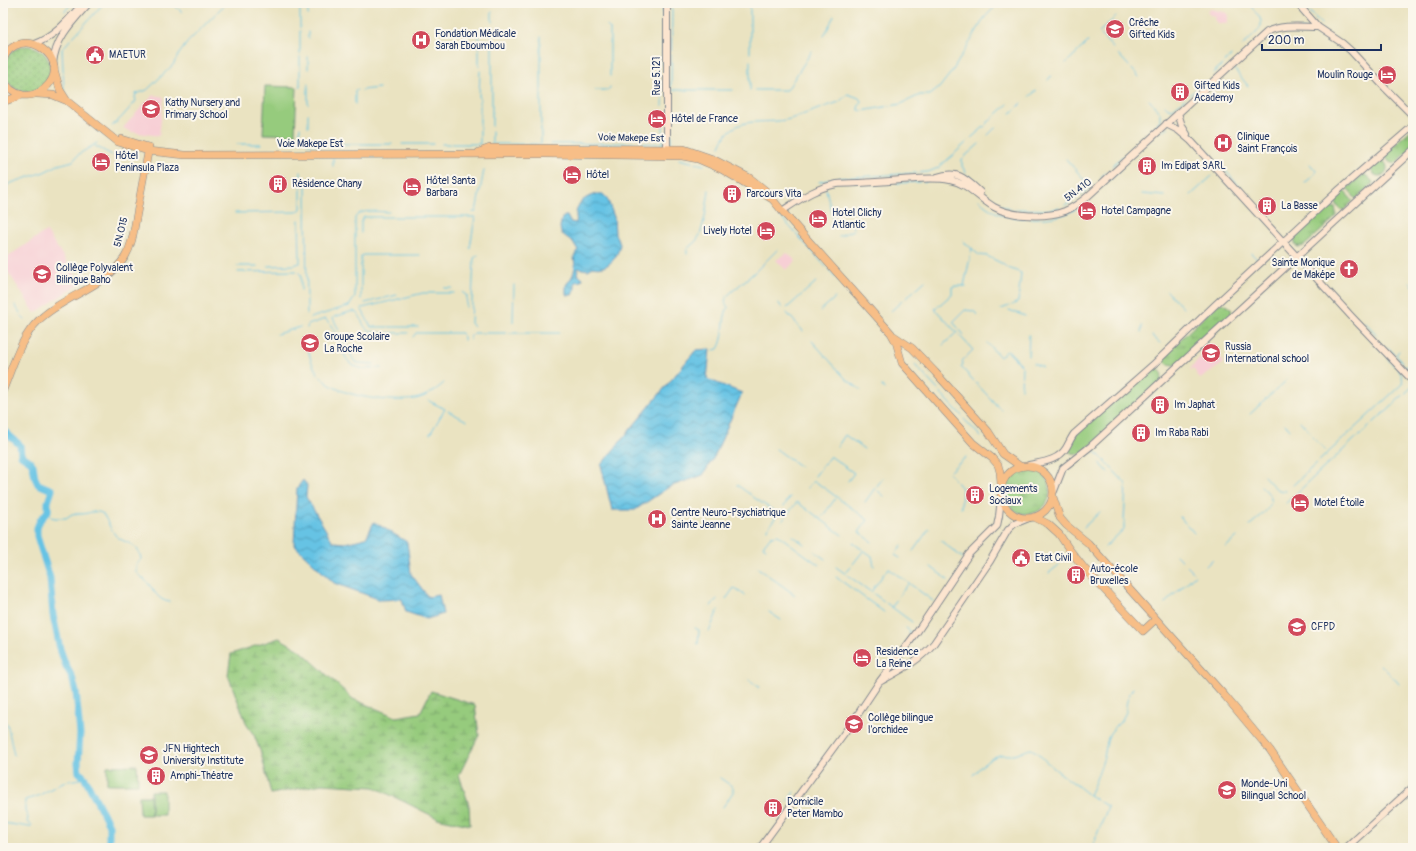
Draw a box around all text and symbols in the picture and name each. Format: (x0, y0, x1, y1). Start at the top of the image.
place label: Crêche Gifted Kids (1129, 17, 1175, 41)
school or university icon: Crêche Gifted Kids (1104, 18, 1126, 40)
scale bar (1262, 26, 1381, 52)
place label: Fondation Médicale Sarah Eboumbou (435, 28, 516, 52)
hospital icon: Fondation Médicale Sarah Eboumbou (410, 29, 432, 51)
text: 200 m (1268, 33, 1305, 48)
public building icon: MAETUR (84, 44, 106, 66)
place label: MAETUR (109, 49, 146, 61)
street label: Rue 5.121 (651, 56, 663, 95)
hotel icon: Moulin Rouge (1376, 64, 1398, 86)
place label: Moulin Rouge (1317, 69, 1373, 81)
place label: Gifted Kids Academy (1194, 80, 1240, 104)
building icon: Gifted Kids Academy (1169, 81, 1191, 103)
place label: Kathy Nursery and Primary School (165, 97, 240, 121)
school or university icon: Kathy Nursery and Primary School (140, 98, 162, 120)
hotel icon: Hôtel de France (646, 108, 668, 130)
place label: Hôtel de France (671, 113, 738, 125)
street label: Voie Makepe Est (598, 131, 665, 145)
place label: Clinique Saint François (1237, 131, 1298, 155)
hospital icon: Clinique Saint François (1212, 132, 1234, 154)
street label: Voie Makepe Est (277, 138, 344, 150)
place label: Hôtel Peninsula Plaza (115, 150, 179, 174)
hotel icon: Hôtel Peninsula Plaza (90, 151, 112, 173)
building icon: Im Edipat SARL (1136, 155, 1158, 177)
place label: Im Edipat SARL (1161, 160, 1226, 172)
hotel icon: Hôtel (561, 164, 583, 186)
place label: Hôtel (586, 169, 609, 181)
building icon: Résidence Chany (267, 173, 289, 195)
place label: Hôtel Santa Barbara (426, 175, 476, 199)
hotel icon: Hôtel Santa Barbara (401, 176, 423, 198)
street label: 5N.410 (1062, 176, 1094, 204)
place label: Résidence Chany (292, 178, 363, 190)
building icon: Parcours Vita (721, 183, 743, 205)
place label: Parcours Vita (746, 188, 802, 200)
building icon: La Basse (1256, 195, 1278, 217)
hotel icon: Hotel Campagne (1076, 200, 1098, 222)
place label: La Basse (1281, 200, 1318, 212)
place label: Hotel Campagne (1101, 205, 1171, 217)
place label: Hotel Clichy Atlantic (832, 207, 882, 231)
hotel icon: Hotel Clichy Atlantic (807, 208, 829, 230)
street label: 5N.015 (111, 216, 131, 248)
hotel icon: Lively Hotel (755, 220, 777, 242)
place label: Lively Hotel (703, 225, 752, 237)
place label: Sainte Monique de Maképe (1272, 257, 1335, 281)
church icon: Sainte Monique de Maképe (1338, 258, 1360, 280)
place label: Collège Polyvalent Bilingue Baho (56, 262, 134, 286)
school or university icon: Collège Polyvalent Bilingue Baho (31, 263, 53, 285)
place label: Groupe Scolaire La Roche (324, 331, 390, 355)
school or university icon: Groupe Scolaire La Roche (299, 332, 321, 354)
place label: Russia International school (1225, 341, 1309, 365)
school or university icon: Russia International school (1200, 342, 1222, 364)
building icon: Im Japhat (1149, 394, 1171, 416)
place label: Im Japhat (1174, 399, 1216, 411)
building icon: Im Raba Rabi (1130, 422, 1152, 444)
place label: Im Raba Rabi (1155, 427, 1208, 439)
place label: Logements Sociaux (989, 483, 1038, 507)
building icon: Logements Sociaux (964, 484, 986, 506)
hotel icon: Motel Étoile (1289, 492, 1311, 514)
place label: Motel Étoile (1314, 496, 1364, 509)
place label: Centre Neuro-Psychiatrique Sainte Jeanne (671, 507, 786, 531)
hospital icon: Centre Neuro-Psychiatrique Sainte Jeanne (646, 508, 668, 530)
public building icon: Etat Civil (1010, 547, 1032, 569)
place label: Etat Civil (1035, 552, 1072, 564)
place label: Auto-école Bruxelles (1090, 563, 1138, 587)
building icon: Auto-école Bruxelles (1065, 564, 1087, 586)
school or university icon: CFPD (1286, 616, 1308, 638)
place label: CFPD (1311, 621, 1335, 633)
place label: Residence La Reine (876, 646, 918, 670)
hotel icon: Residence La Reine (851, 647, 873, 669)
place label: Collège bilingue l'orchidee (868, 712, 933, 736)
school or university icon: Collège bilingue l'orchidee (843, 713, 865, 735)
place label: JFN Hightech University Institute (163, 743, 244, 767)
school or university icon: JFN Hightech University Institute (138, 744, 160, 766)
building icon: Amphi-Théatre (145, 765, 167, 787)
place label: Amphi-Théatre (170, 770, 233, 782)
place label: Monde-Uni Bilingual School (1241, 778, 1306, 802)
school or university icon: Monde-Uni Bilingual School (1216, 779, 1238, 801)
place label: Domicile Peter Mambo (787, 796, 844, 820)
building icon: Domicile Peter Mambo (762, 797, 784, 819)

